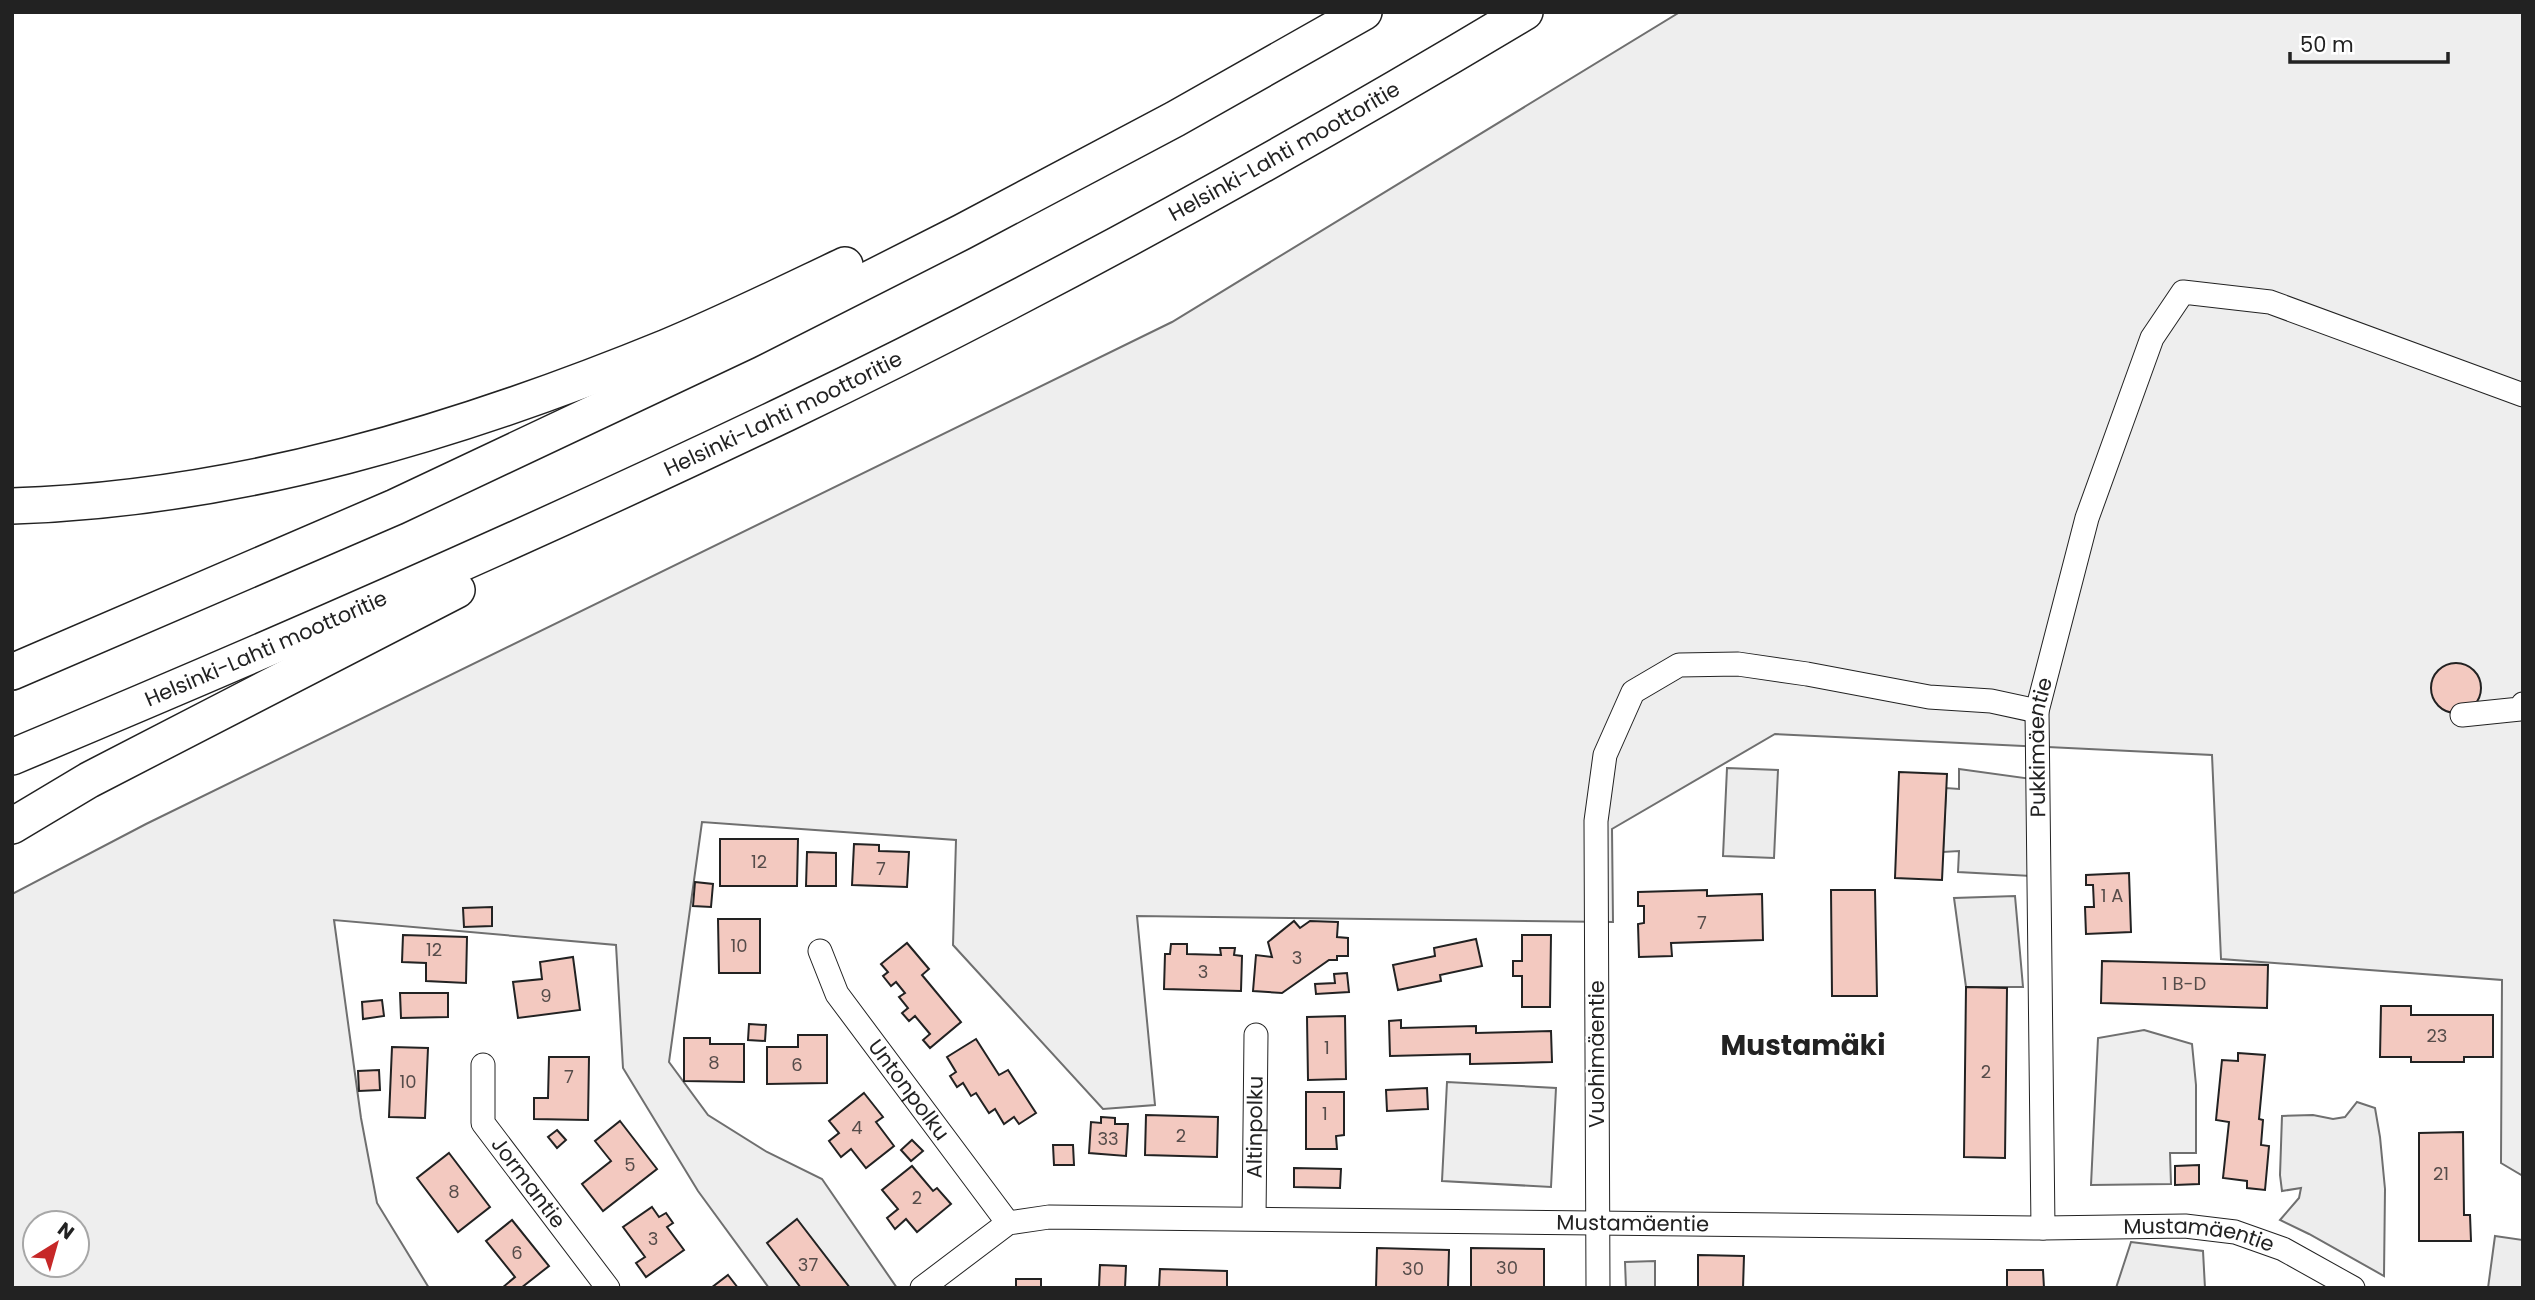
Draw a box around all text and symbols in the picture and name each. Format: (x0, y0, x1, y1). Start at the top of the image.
scale bar (2290, 21, 2448, 65)
text: 50 m (2300, 30, 2354, 59)
street label: Helsinki-Lahti moottoritie (1163, 74, 1405, 228)
street label: Helsinki-Lahti moottoritie (659, 344, 907, 483)
street label: Helsinki-Lahti moottoritie (140, 583, 391, 713)
street label: Pukkimäentie (2021, 674, 2059, 818)
house number: 12 (751, 849, 767, 874)
house number: 7 (876, 856, 886, 881)
house number: 1 A (2101, 883, 2123, 908)
house number: 7 (1697, 910, 1707, 935)
house number: 10 (730, 933, 748, 958)
house number: 12 (426, 937, 442, 962)
house number: 3 (1292, 945, 1302, 970)
house number: 3 (1198, 959, 1208, 984)
house number: 1 B-D (2162, 971, 2206, 996)
street label: Vuohimäentie (1582, 980, 1611, 1128)
house number: 9 (540, 983, 552, 1008)
house number: 23 (2427, 1023, 2447, 1048)
district label: Mustamäki (1721, 1026, 1885, 1065)
street label: Untonpolku (862, 1033, 956, 1146)
house number: 1 (1324, 1035, 1330, 1060)
house number: 8 (708, 1050, 720, 1075)
house number: 6 (791, 1052, 803, 1077)
house number: 2 (1981, 1059, 1991, 1084)
house number: 7 (564, 1064, 574, 1089)
house number: 10 (399, 1069, 417, 1094)
street label: Altinpolku (1239, 1075, 1270, 1179)
house number: 1 (1322, 1101, 1328, 1126)
house number: 4 (851, 1115, 863, 1140)
house number: 2 (1176, 1123, 1186, 1148)
house number: 33 (1097, 1126, 1119, 1151)
street label: Jormantie (485, 1131, 573, 1234)
house number: 5 (624, 1152, 636, 1177)
house number: 21 (2433, 1161, 2449, 1186)
house number: 8 (448, 1179, 460, 1204)
house number: 2 (912, 1185, 922, 1210)
street label: Mustamäentie (1556, 1208, 1709, 1238)
north arrow (21, 1209, 91, 1279)
street label: Mustamäentie (2123, 1211, 2278, 1259)
text: N (52, 1216, 80, 1246)
house number: 3 (648, 1226, 658, 1251)
house number: 6 (511, 1240, 523, 1265)
house number: 37 (798, 1252, 818, 1277)
house number: 30 (1496, 1255, 1518, 1280)
house number: 30 (1402, 1256, 1424, 1281)

